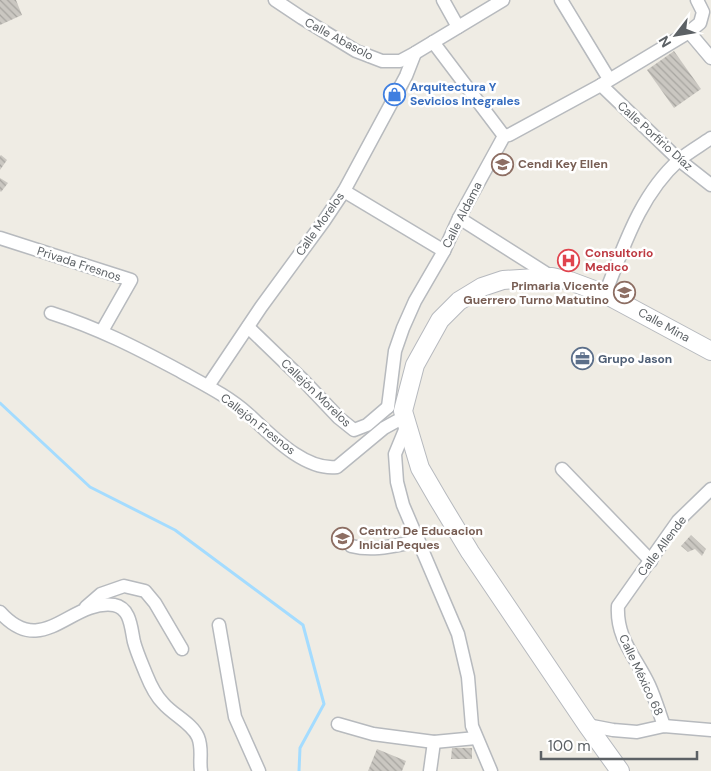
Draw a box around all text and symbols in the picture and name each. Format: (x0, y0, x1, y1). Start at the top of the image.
north arrow (651, 10, 701, 60)
street label: Calle Abasolo (302, 14, 376, 64)
text: N (655, 33, 675, 51)
place label: Arquitectura Y Sevicios Integrales (410, 79, 520, 109)
shop icon: Arquitectura Y Sevicios Integrales (382, 82, 406, 106)
street label: Calle Porfirio Díaz (614, 98, 696, 174)
school or university icon: Cendi Key Ellen (490, 152, 514, 176)
place label: Cendi Key Ellen (518, 156, 608, 172)
street label: Calle Aldama (438, 179, 486, 251)
street label: Calle Morelos (292, 189, 348, 259)
street label: Privada Fresnos (35, 243, 123, 285)
place label: Consultorio Medico (585, 245, 653, 275)
hospital icon: Consultorio Medico (557, 248, 581, 272)
place label: Primaria Vicente Guerrero Turno Matutino (463, 278, 609, 308)
school or university icon: Primaria Vicente Guerrero Turno Matutino (613, 281, 637, 305)
street label: Calle Mina (635, 304, 693, 346)
office icon: Grupo Jason (570, 347, 594, 371)
place label: Grupo Jason (598, 351, 672, 367)
street label: Callejón Morelos (278, 355, 354, 431)
street label: Callejón Fresnos (217, 390, 299, 458)
street label: Calle Allende (634, 512, 690, 580)
place label: Centro De Educacion Inicial Peques (359, 523, 483, 553)
school or university icon: Centro De Educacion Inicial Peques (331, 526, 355, 550)
street label: Calle México 68 (615, 632, 667, 718)
scale bar (541, 728, 697, 760)
text: 100 m (548, 736, 591, 756)

